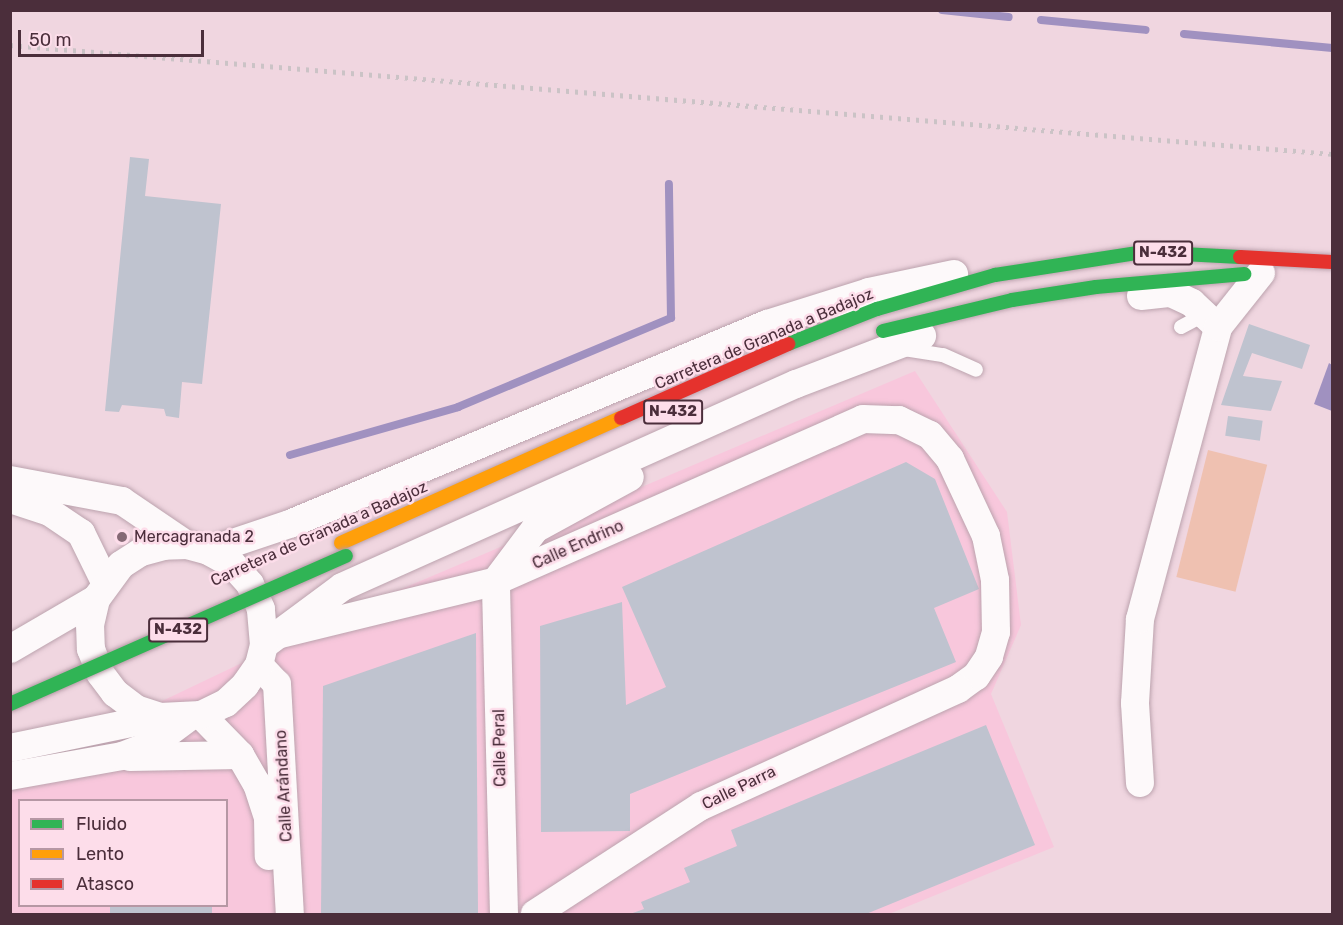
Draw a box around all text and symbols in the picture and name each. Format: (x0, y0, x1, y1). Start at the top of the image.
scale bar (21, 18, 207, 56)
text: 50 m (29, 29, 72, 51)
road number: N-432 (1133, 241, 1193, 265)
street label: Carretera de Granada a Badajoz (652, 284, 876, 394)
road number: N-432 (643, 400, 703, 424)
street label: Carretera de Granada a Badajoz (208, 477, 430, 591)
street label: Calle Endrino (529, 516, 627, 574)
place label: Mercagranada 2 (134, 527, 254, 547)
marker: Mercagranada 2 (115, 530, 129, 544)
road number: N-432 (148, 618, 208, 642)
street label: Calle Peral (490, 709, 510, 787)
street label: Calle Arándano (271, 729, 297, 843)
street label: Calle Parra (699, 762, 779, 814)
legend (18, 799, 228, 907)
text: Fluido (76, 813, 127, 835)
text: Lento (76, 843, 124, 865)
text: Atasco (76, 873, 134, 895)

